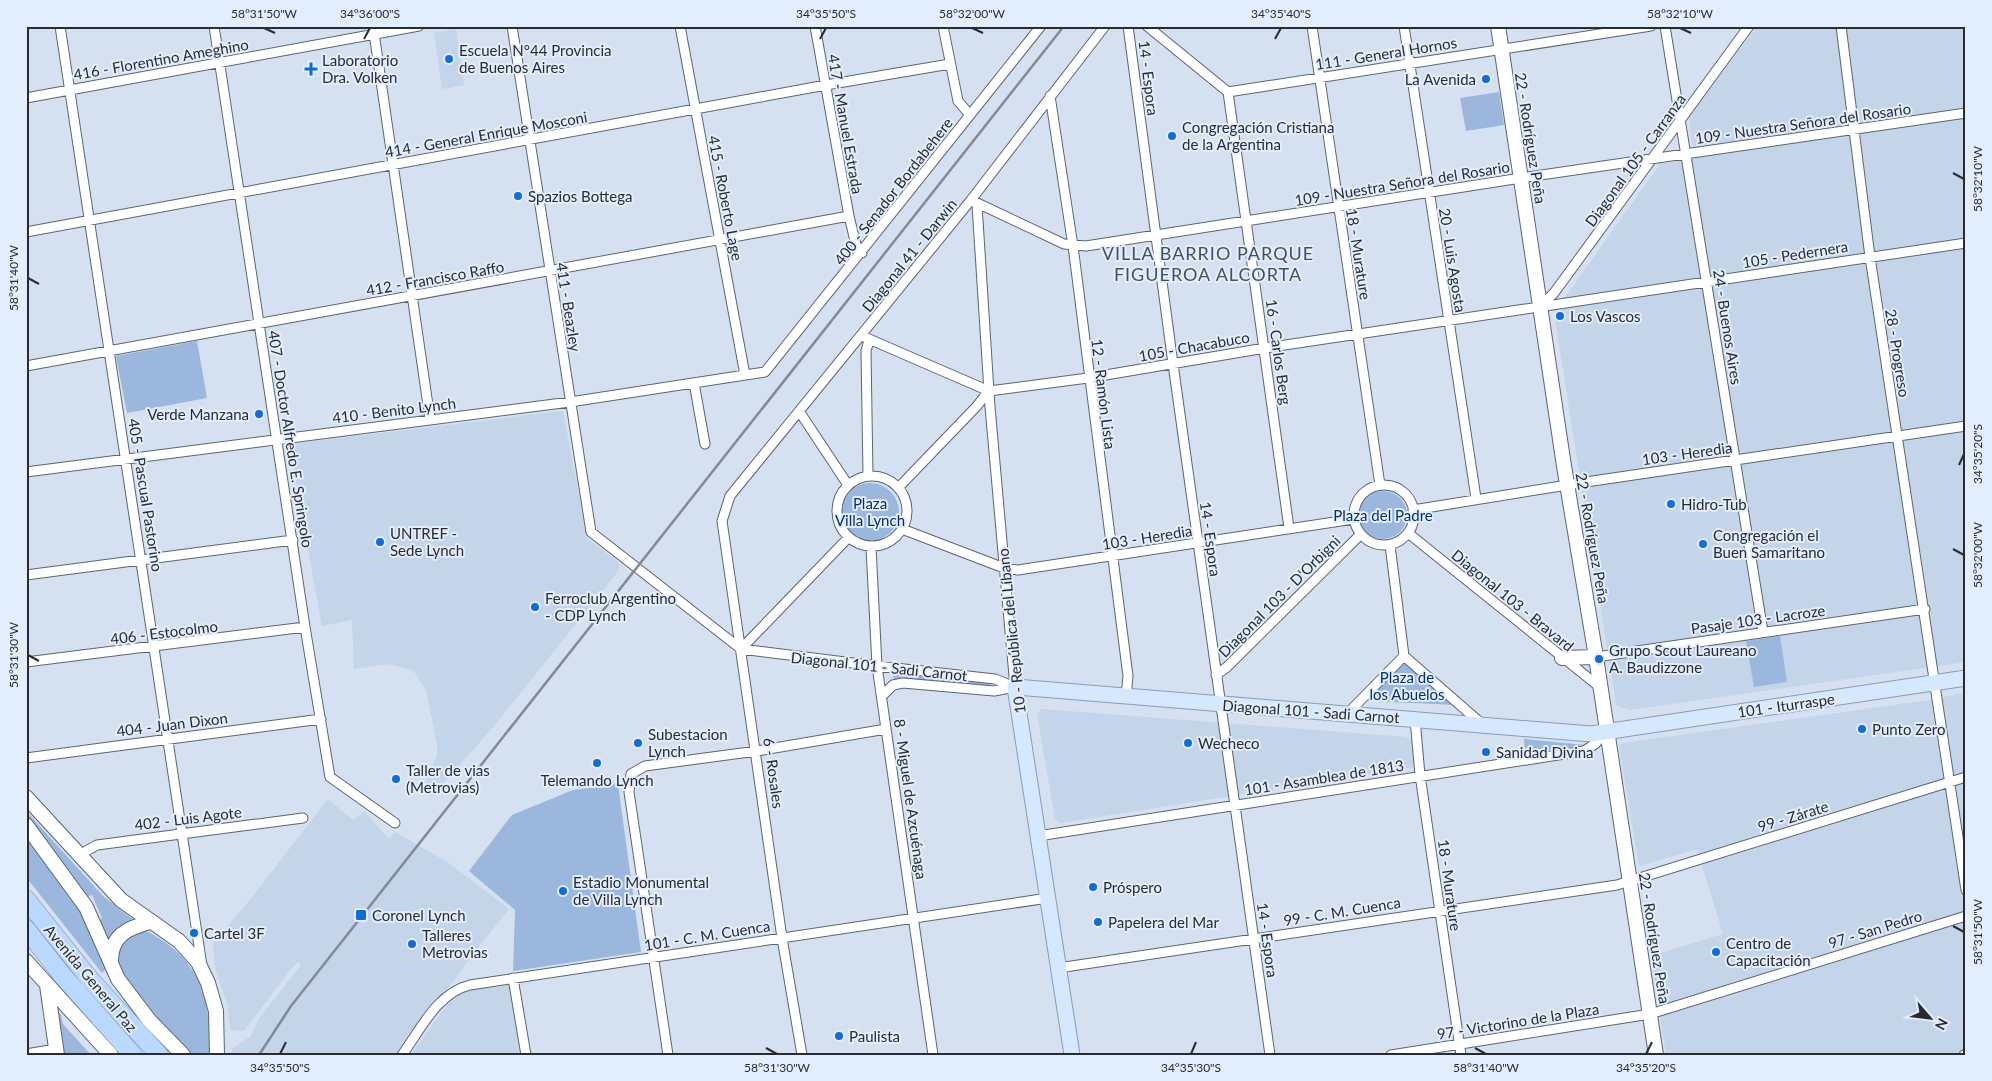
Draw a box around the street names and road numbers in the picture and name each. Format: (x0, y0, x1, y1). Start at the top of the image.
street label: 111 - General Hornos (1314, 33, 1458, 73)
street label: 416 - Florentino Ameghino (72, 35, 250, 83)
street label: 14 - Espora (1135, 39, 1163, 117)
street label: 417 - Manuel Estrada (825, 53, 867, 195)
street label: 22 - Rodríguez Peña (1512, 71, 1550, 205)
street label: Diagonal 105 - Carranza (1581, 90, 1689, 230)
street label: 109 - Nuestra Señora del Rosario (1694, 99, 1912, 147)
street label: 414 - General Enrique Mosconi (383, 107, 589, 161)
street label: 400 - Senador Bordabehere (830, 114, 956, 268)
street label: 415 - Roberto Lage (705, 134, 747, 262)
street label: 109 - Nuestra Señora del Rosario (1293, 157, 1511, 209)
street label: Diagonal 41 - Darwin (858, 195, 960, 315)
street label: 18 - Murature (1343, 207, 1375, 301)
street label: 20 - Luis Agosta (1436, 207, 1470, 313)
street label: 105 - Pedernera (1741, 237, 1849, 271)
street label: 412 - Francisco Raffo (365, 257, 505, 299)
street label: 411 - Beazley (553, 261, 585, 353)
street label: 24 - Buenos Aires (1710, 268, 1746, 386)
street label: 16 - Carlos Berg (1263, 298, 1295, 406)
street label: 28 - Progreso (1882, 308, 1914, 398)
street label: 105 - Chacabuco (1137, 327, 1251, 365)
street label: 407 - Doctor Alfredo E. Springolo (265, 329, 317, 549)
street label: 12 - Ramón Lista (1088, 338, 1120, 450)
street label: 410 - Benito Lynch (331, 393, 457, 427)
street label: 405 - Pascual Pastorino (125, 417, 167, 573)
street label: 103 - Heredia (1641, 438, 1733, 468)
street label: 22 - Rodríguez Peña (1573, 471, 1613, 605)
street label: 14 - Espora (1197, 500, 1225, 578)
street label: 103 - Heredia (1101, 521, 1193, 553)
street label: Diagonal 103 - D'Orbigni (1214, 531, 1344, 661)
street label: Diagonal 103 - Bravard (1448, 545, 1578, 655)
street label: 10 - República del Líbano (993, 547, 1029, 715)
street label: Pasaje 103 - Lacroze (1690, 601, 1826, 637)
street label: 406 - Estocolmo (109, 616, 219, 648)
street label: Diagonal 101 - Sadi Carnot (790, 648, 969, 684)
street label: 101 - Iturraspe (1736, 689, 1836, 721)
street label: Diagonal 101 - Sadi Carnot (1222, 696, 1401, 726)
street label: 404 - Juan Dixon (115, 708, 229, 740)
street label: 8 - Miguel de Azcuénaga (891, 718, 931, 880)
street label: 6 - Rosales (760, 736, 788, 810)
street label: 101 - Asamblea de 1813 (1243, 755, 1405, 799)
street label: 99 - Zárate (1755, 797, 1831, 835)
street label: 402 - Luis Agote (133, 802, 243, 834)
street label: 18 - Murature (1435, 838, 1465, 932)
street label: 22 - Rodríguez Peña (1636, 871, 1674, 1005)
street label: 99 - C. M. Cuenca (1282, 893, 1402, 929)
street label: 14 - Espora (1254, 901, 1282, 979)
street label: 97 - San Pedro (1826, 906, 1924, 952)
street label: 101 - C. M. Cuenca (643, 916, 771, 954)
street label: Avenida General Paz (41, 921, 141, 1036)
street label: 97 - Victorino de la Plaza (1436, 999, 1600, 1043)

